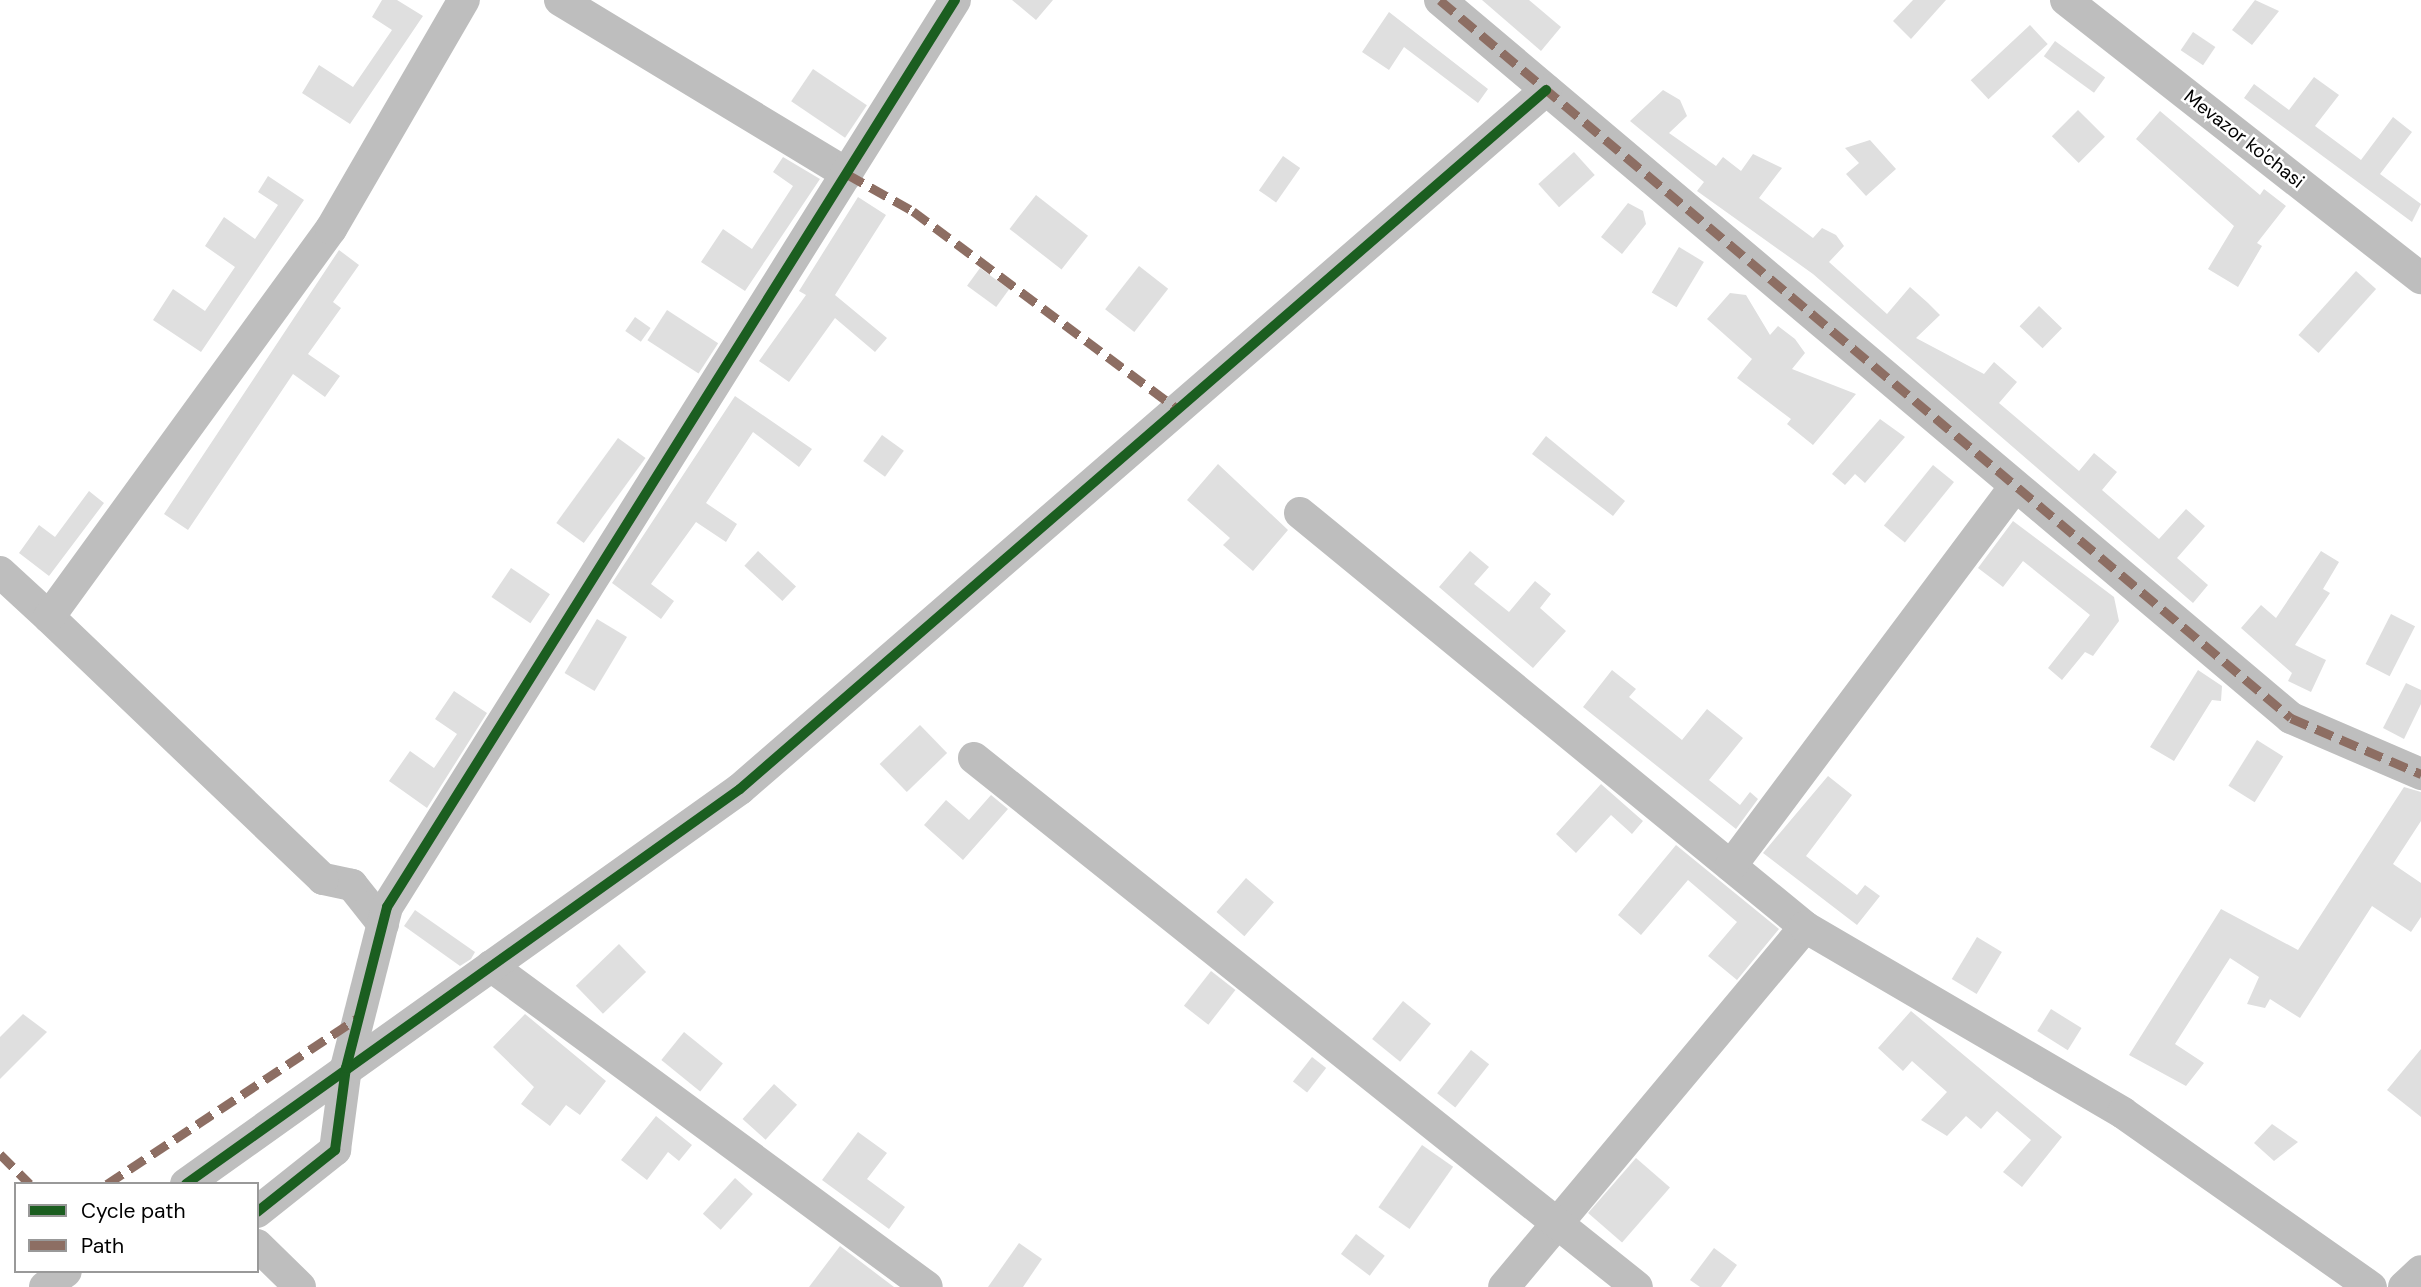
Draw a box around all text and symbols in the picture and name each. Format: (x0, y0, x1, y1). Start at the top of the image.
street label: Mevazor ko'chasi (2179, 85, 2309, 193)
legend (14, 1182, 259, 1273)
text: Cycle path (81, 1197, 186, 1225)
text: Path (81, 1232, 124, 1260)

